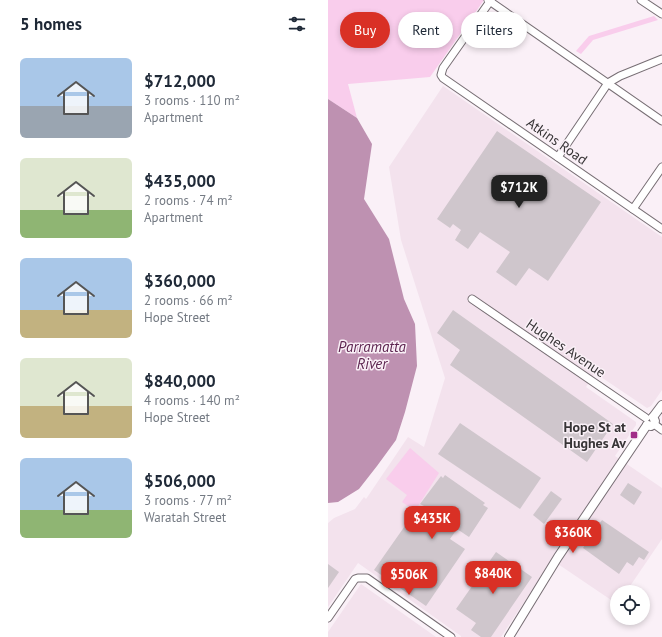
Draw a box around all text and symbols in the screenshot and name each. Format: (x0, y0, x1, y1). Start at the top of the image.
chip: Buy (340, 12, 390, 48)
chip: Rent (398, 12, 453, 48)
chip: Filters (461, 12, 527, 48)
text: 5 homes (20, 13, 82, 35)
icon: filters (286, 13, 308, 35)
text: $712,000 (144, 70, 216, 92)
icon: home (52, 74, 100, 122)
text: 3 rooms · 110 m² (144, 92, 240, 109)
text: Apartment (144, 109, 203, 126)
street label: Atkins Road (523, 114, 591, 168)
text: $435,000 (144, 170, 216, 192)
icon: home (52, 174, 100, 222)
pin: $712K (491, 175, 547, 209)
text: $712K (500, 179, 538, 196)
text: 2 rooms · 74 m² (144, 192, 233, 209)
text: Apartment (144, 209, 203, 226)
text: $360,000 (144, 270, 216, 292)
icon: home (52, 274, 100, 322)
text: 2 rooms · 66 m² (144, 292, 233, 309)
text: Hope Street (144, 309, 210, 326)
street label: Hughes Avenue (523, 315, 609, 381)
water label: Parramatta River (338, 337, 407, 373)
text: $840,000 (144, 370, 216, 392)
icon: home (52, 374, 100, 422)
text: 4 rooms · 140 m² (144, 392, 240, 409)
text: Hope Street (144, 409, 210, 426)
place label: Hope St at Hughes Av (563, 418, 626, 452)
marker: Hope St at Hughes Av (629, 430, 639, 440)
text: $506,000 (144, 470, 216, 492)
icon: home (52, 474, 100, 522)
text: 3 rooms · 77 m² (144, 492, 232, 509)
pin: $435K (404, 506, 460, 540)
text: Waratah Street (144, 509, 226, 526)
text: $435K (413, 510, 451, 527)
pin: $360K (545, 520, 601, 554)
text: $360K (554, 524, 592, 541)
pin: $840K (465, 561, 521, 595)
pin: $506K (381, 562, 437, 596)
text: $840K (474, 565, 512, 582)
text: $506K (390, 566, 428, 583)
map controls (610, 585, 650, 625)
button: locate (610, 585, 650, 625)

